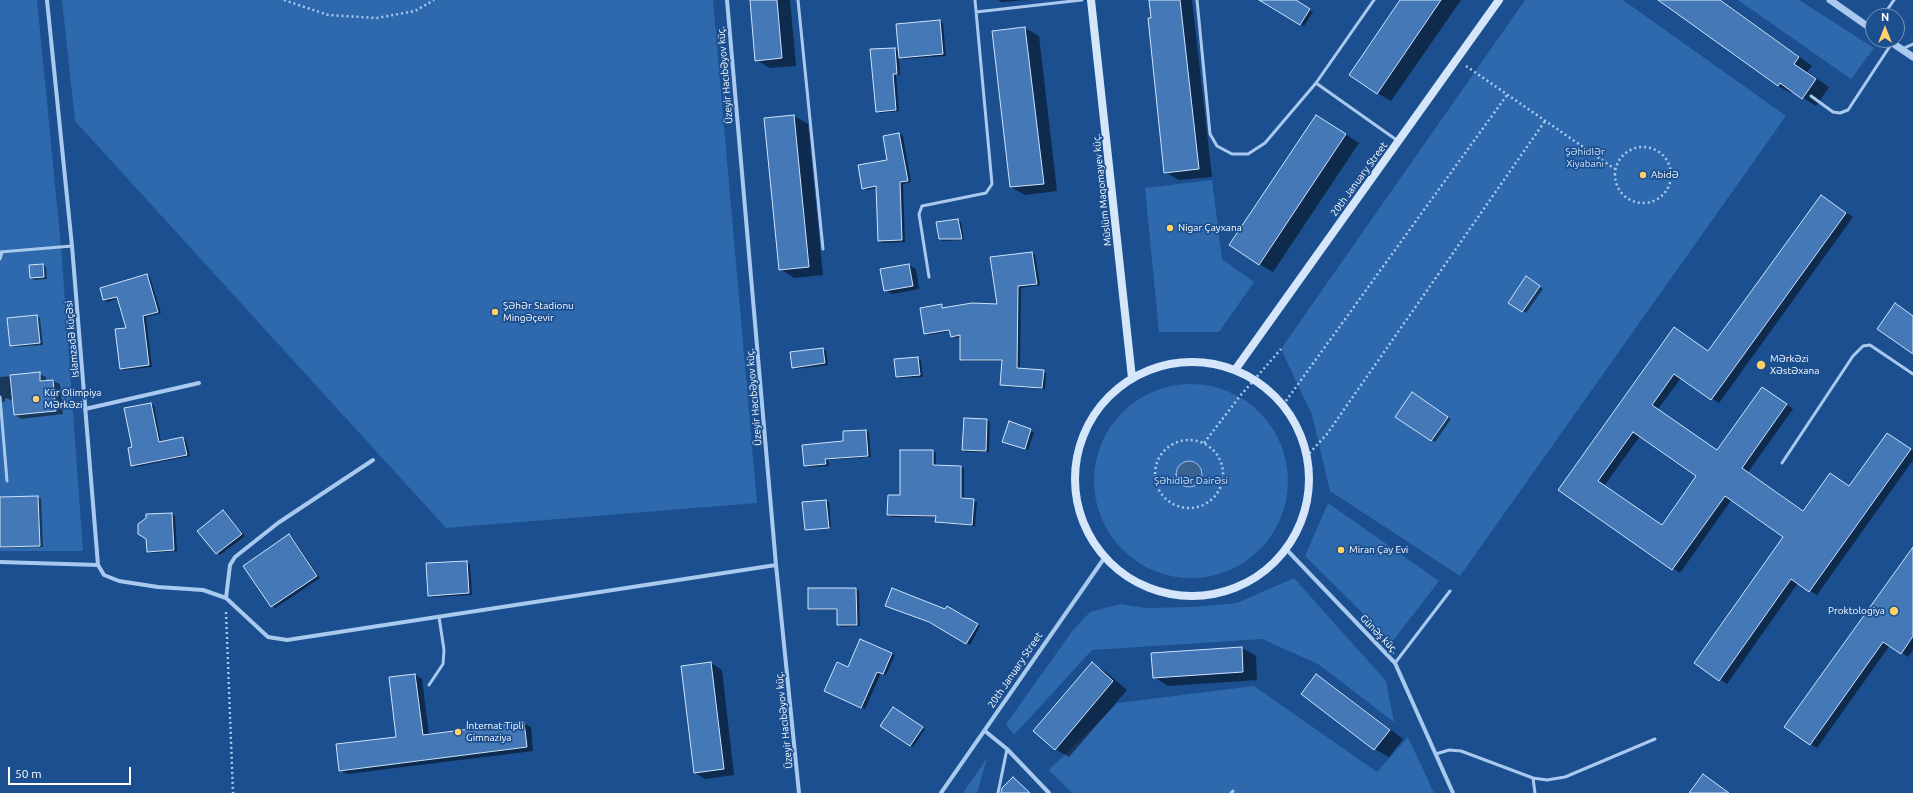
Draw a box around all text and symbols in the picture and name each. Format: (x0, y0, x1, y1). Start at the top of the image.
north arrow (1865, 8, 1905, 48)
text: N (1881, 11, 1889, 23)
street label: Üzeyir Hacıbəyov küç. (715, 26, 735, 124)
street label: Müslüm Maqomayev küç. (1090, 133, 1114, 247)
street label: 20th January Street (1328, 140, 1390, 218)
park label: Şəhidlər Xiyabanı (1565, 146, 1605, 170)
place label: Abidə (1651, 169, 1679, 181)
marker: Abidə (1638, 170, 1648, 180)
place label: Nigar Çayxana (1178, 222, 1242, 234)
marker: Nigar Çayxana (1165, 223, 1175, 233)
street label: Islamzadə küçəsi (63, 300, 81, 378)
place label: Şəhər Stadionu Mingəçevir (503, 300, 574, 324)
marker: Şəhər Stadionu Mingəçevir (490, 307, 500, 317)
street label: Üzeyir Hacıbəyov küç. (744, 348, 764, 446)
place label: Mərkəzi Xəstəxana (1770, 353, 1819, 376)
marker: Mərkəzi Xəstəxana (1755, 359, 1767, 371)
place label: Kür Olimpiya Mərkəzi (44, 387, 101, 410)
marker: Kür Olimpiya Mərkəzi (31, 394, 41, 404)
park label: Şəhidlər Dairəsi (1154, 475, 1228, 487)
place label: Miran Çay Evi (1349, 544, 1408, 556)
marker: Miran Çay Evi (1336, 545, 1346, 555)
place label: Proktologiya (1828, 605, 1885, 617)
marker: Proktologiya (1888, 605, 1900, 617)
street label: Günəş küç. (1357, 612, 1401, 656)
street label: 20th January Street (985, 630, 1045, 710)
street label: Üzeyir Hacıbəyov küç. (773, 671, 795, 769)
place label: İnternat Tipli Gimnaziya (466, 720, 524, 744)
marker: İnternat Tipli Gimnaziya (453, 727, 463, 737)
scale bar (10, 759, 133, 785)
text: 50 m (15, 767, 42, 780)

